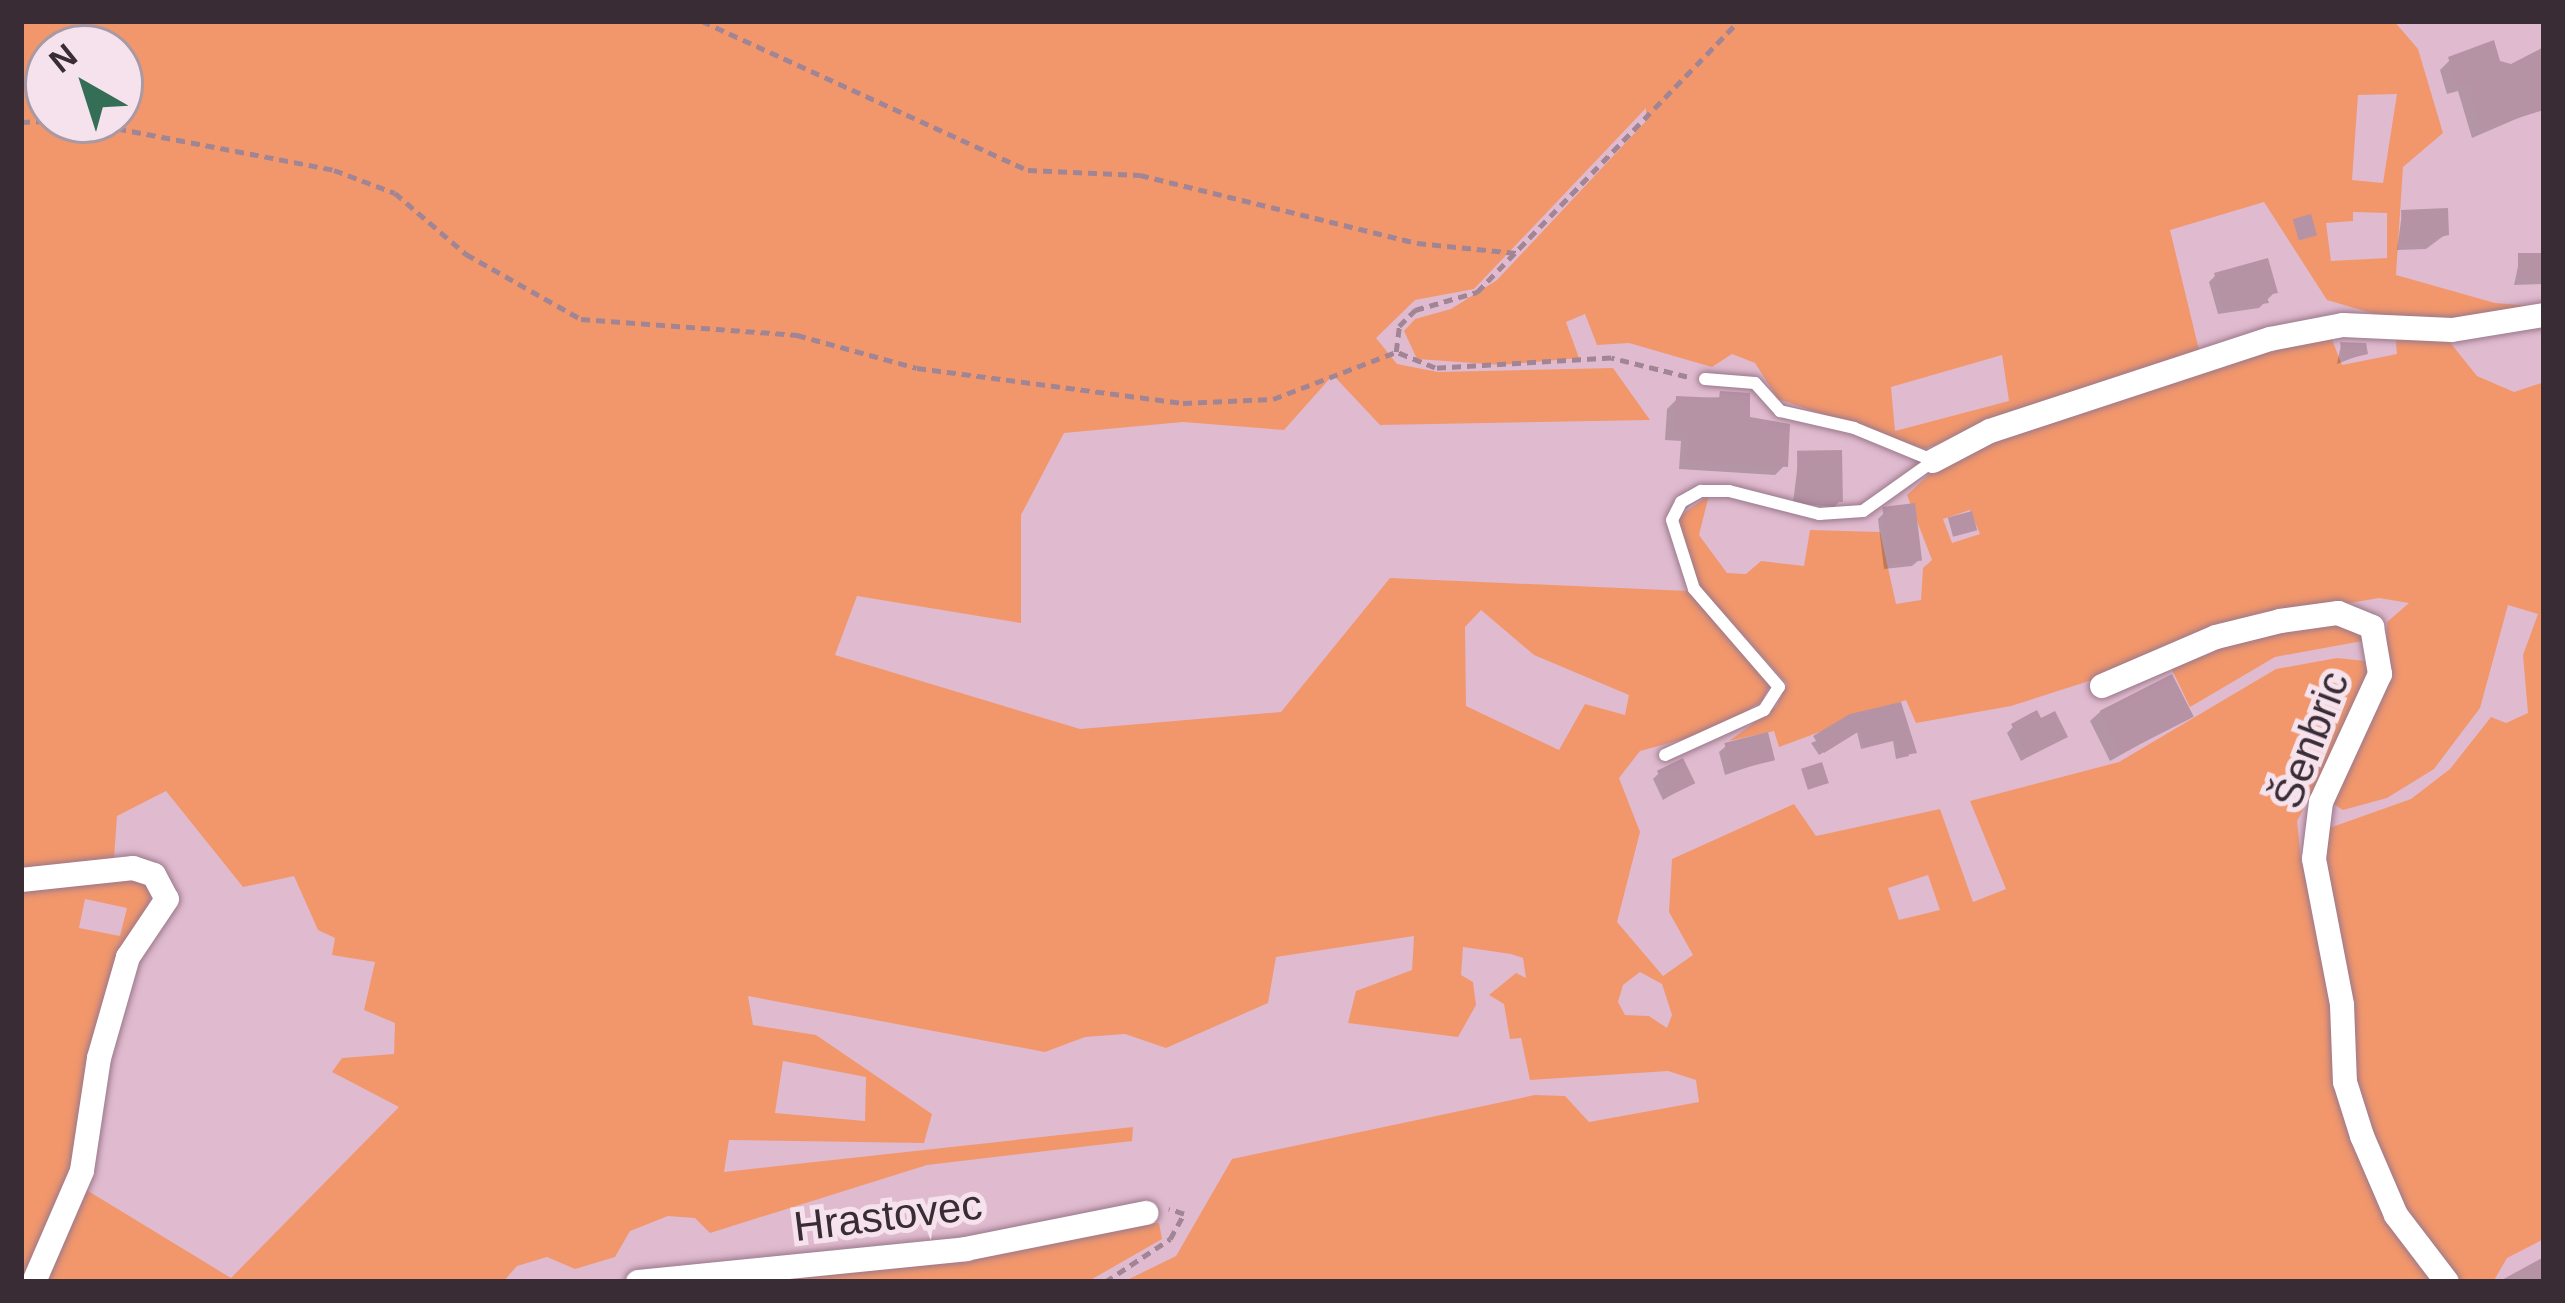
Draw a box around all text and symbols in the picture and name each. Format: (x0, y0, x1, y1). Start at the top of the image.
north arrow (24, 24, 144, 144)
text: N (42, 36, 84, 80)
street label: Šenbric (2262, 664, 2360, 816)
street label: Hrastovec (791, 1179, 985, 1253)

